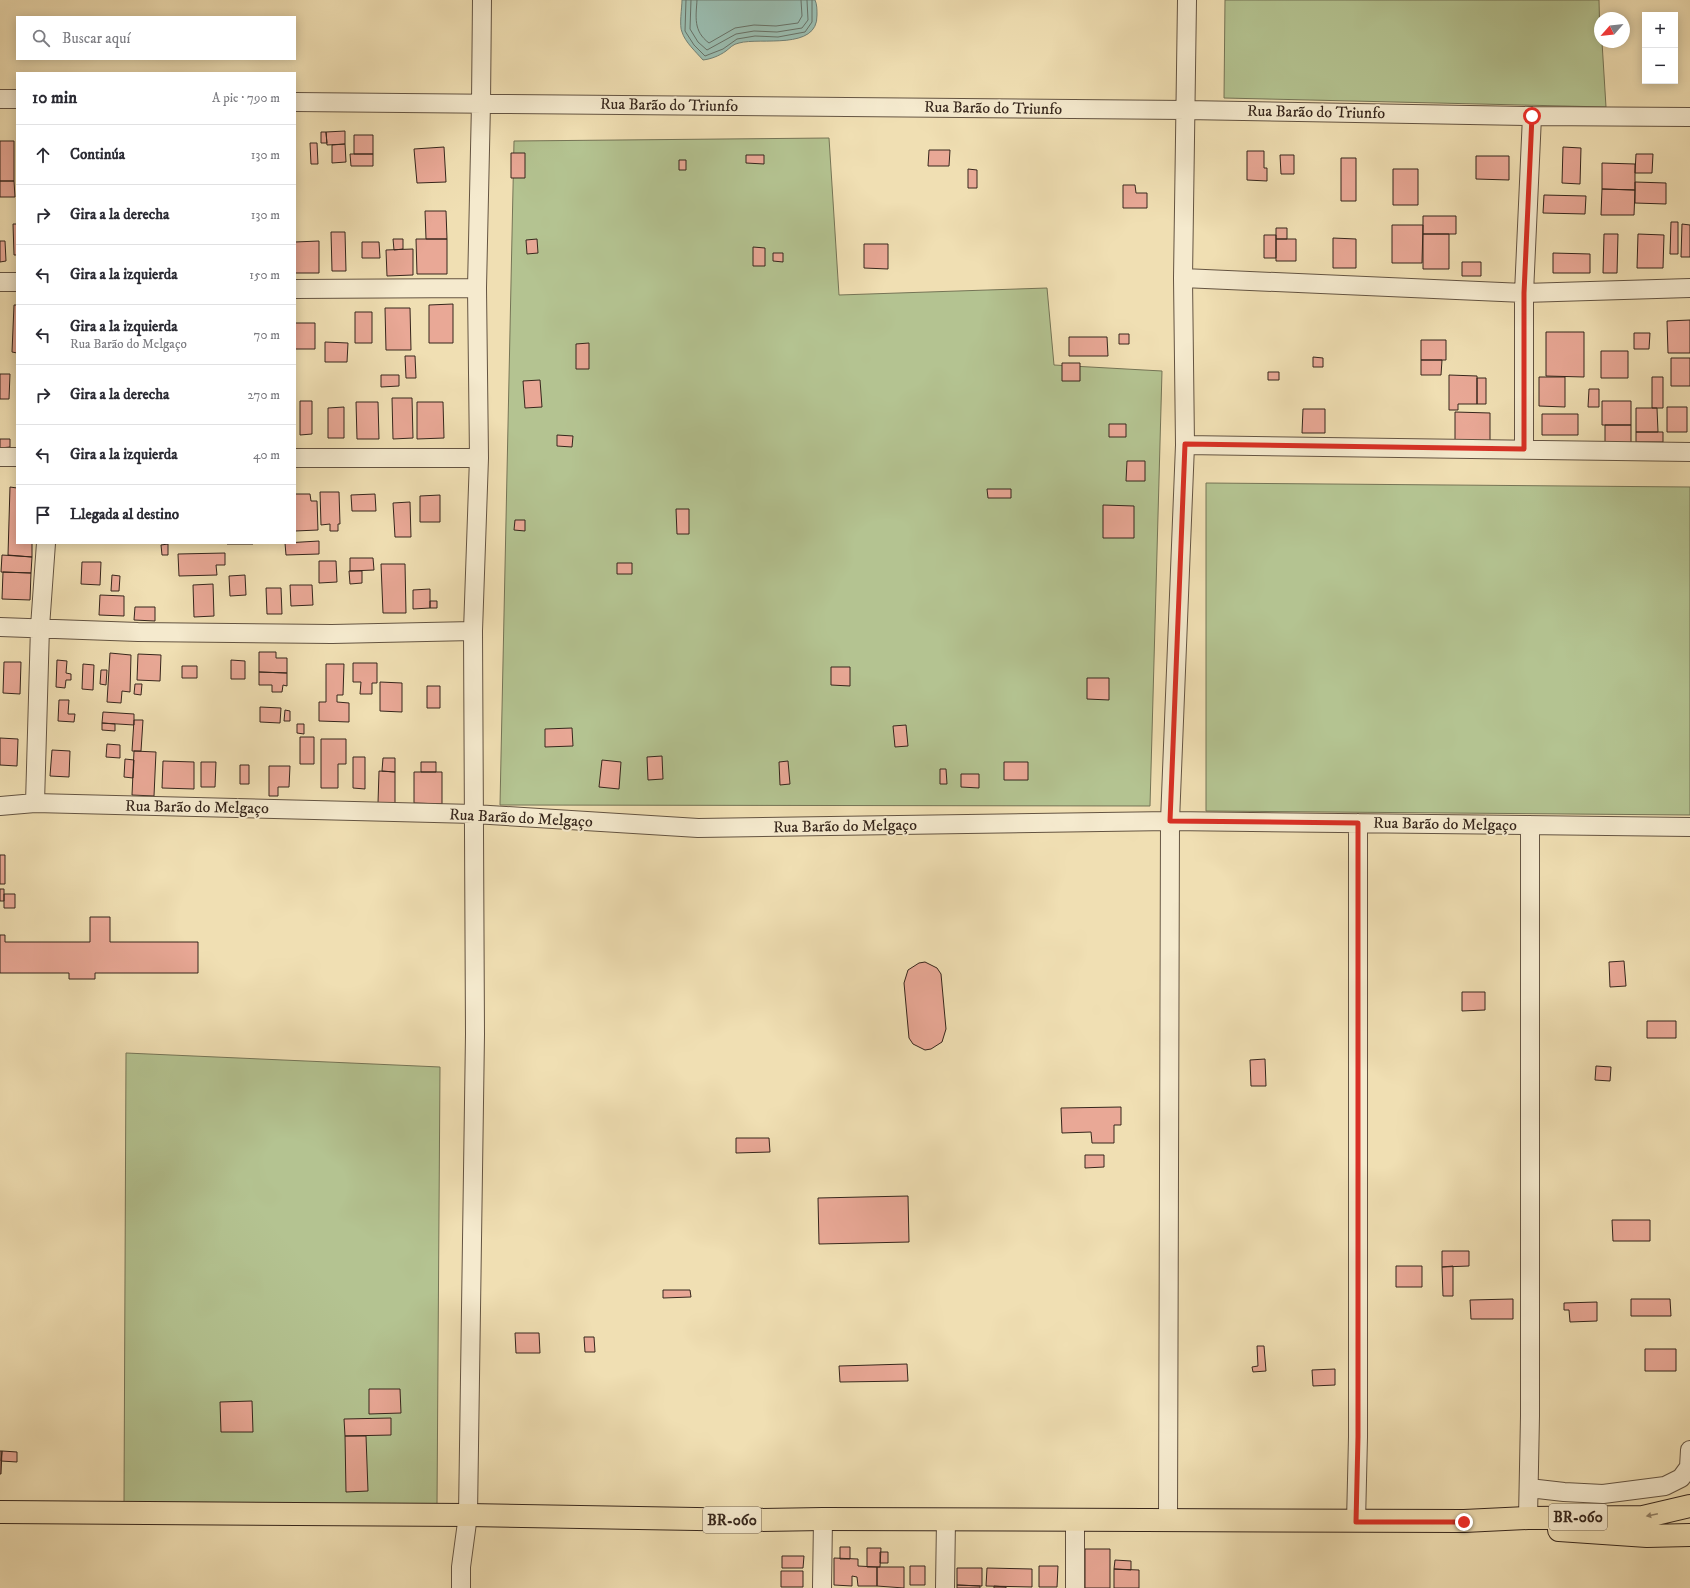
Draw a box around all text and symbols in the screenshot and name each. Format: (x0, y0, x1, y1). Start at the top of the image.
north arrow (1594, 12, 1630, 48)
map controls (1642, 12, 1678, 84)
button: + (1642, 12, 1678, 48)
search box (16, 16, 296, 60)
icon: search (30, 27, 52, 49)
text: Buscar aquí (62, 29, 130, 48)
button: − (1642, 48, 1678, 84)
text: 10 min (32, 87, 77, 109)
text: A pie · 790 m (212, 90, 280, 106)
street label: Rua Barão do Triunfo (600, 94, 738, 116)
street label: Rua Barão do Triunfo (924, 97, 1062, 119)
street label: Rua Barão do Triunfo (1247, 101, 1385, 123)
route start (1523, 107, 1541, 125)
icon: ahead (32, 144, 54, 166)
text: Continúa (70, 145, 125, 164)
text: 130 m (251, 147, 280, 163)
icon: right (32, 204, 54, 226)
text: Gira a la derecha (70, 205, 169, 224)
text: 130 m (251, 207, 280, 223)
icon: left (32, 264, 54, 286)
text: Gira a la izquierda (70, 265, 178, 284)
text: 150 m (249, 267, 280, 283)
text: Gira a la izquierda (70, 317, 178, 336)
icon: left (32, 324, 54, 346)
text: 70 m (254, 327, 280, 343)
text: Rua Barão do Melgaço (70, 336, 187, 352)
icon: right (32, 384, 54, 406)
text: Gira a la derecha (70, 385, 169, 404)
text: 270 m (248, 387, 280, 403)
icon: left (32, 444, 54, 466)
text: Gira a la izquierda (70, 445, 178, 464)
text: 40 m (253, 447, 280, 463)
icon: arrive (32, 504, 54, 526)
text: Llegada al destino (70, 505, 179, 524)
street label: Rua Barão do Melgaço (125, 796, 269, 818)
street label: Rua Barão do Melgaço (449, 804, 594, 832)
street label: Rua Barão do Melgaço (1373, 813, 1517, 835)
street label: Rua Barão do Melgaço (773, 815, 917, 837)
road number: BR-060 (1549, 1504, 1607, 1530)
road number: BR-060 (703, 1507, 761, 1533)
one-way arrow (1646, 1512, 1658, 1518)
route end (1455, 1513, 1473, 1531)

